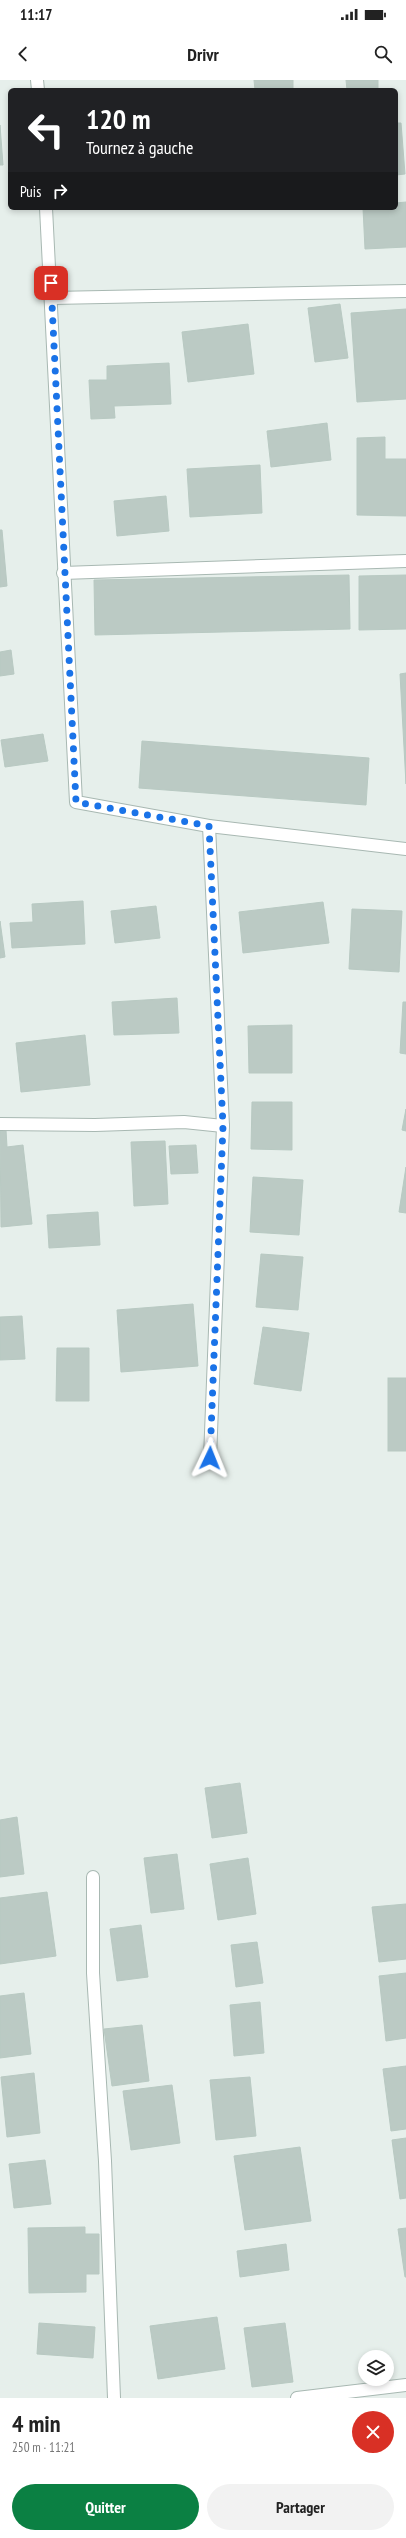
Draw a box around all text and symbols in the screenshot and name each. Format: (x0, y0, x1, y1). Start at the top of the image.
text: 11:17 (20, 5, 52, 24)
icon: back (12, 43, 34, 65)
text: Drivr (187, 43, 219, 66)
icon: search (372, 43, 394, 65)
text: 120 m (86, 100, 150, 137)
icon: left (20, 104, 72, 156)
text: Tournez à gauche (86, 136, 193, 159)
icon: right (49, 180, 71, 202)
text: Puis (20, 182, 41, 201)
pin (34, 266, 68, 300)
icon: arrive (40, 272, 62, 294)
position arrow (189, 1437, 231, 1479)
map controls (358, 2350, 394, 2386)
button: layers (358, 2350, 394, 2386)
text: 4 min (12, 2408, 60, 2439)
button: close (352, 2411, 394, 2453)
text: 250 m · 11:21 (12, 2439, 75, 2456)
button: Quitter (12, 2484, 199, 2530)
button: Partager (207, 2484, 394, 2530)

